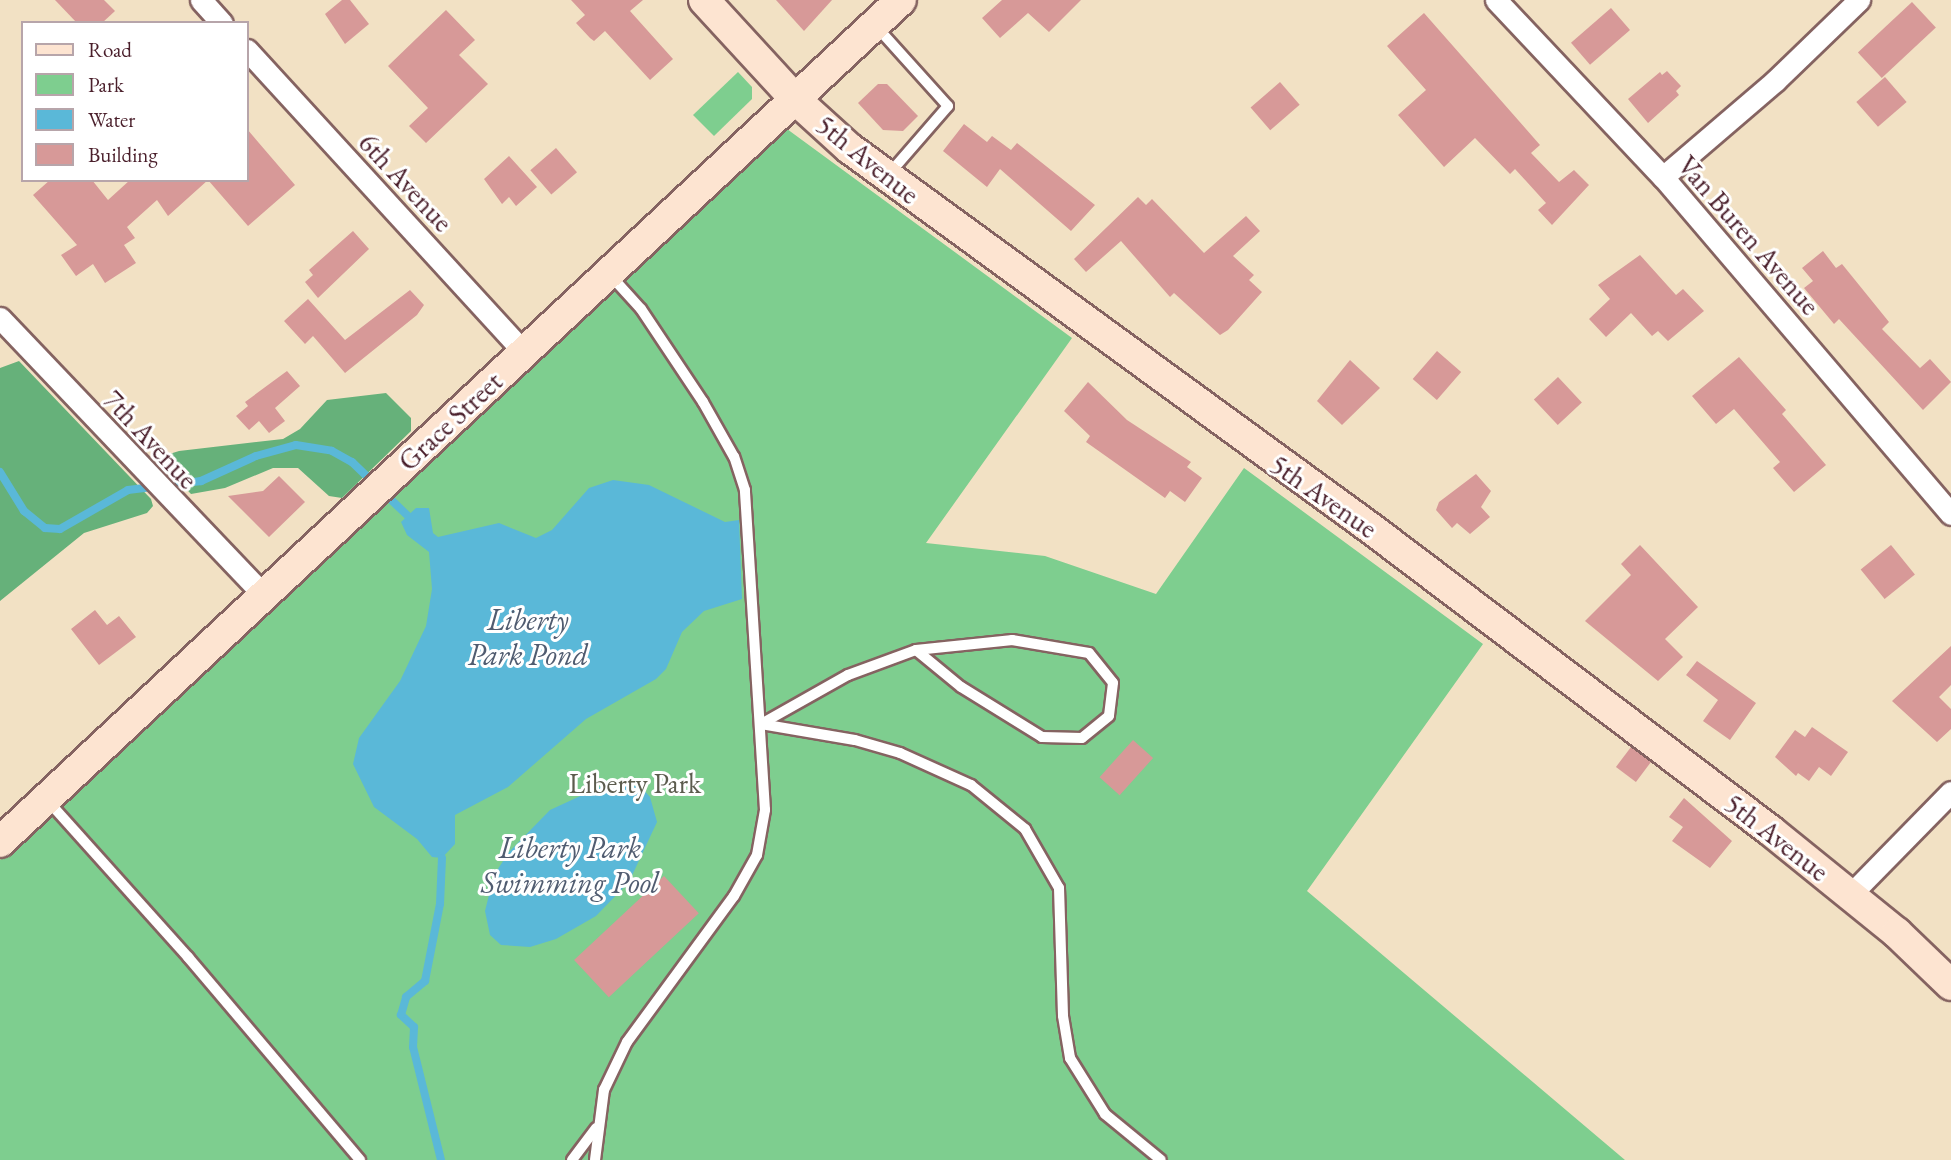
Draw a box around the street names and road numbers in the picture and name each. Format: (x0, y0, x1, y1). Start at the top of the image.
street label: 5th Avenue (810, 107, 926, 211)
street label: 6th Avenue (352, 126, 460, 238)
street label: Van Buren Avenue (1671, 149, 1827, 321)
street label: Grace Street (391, 364, 509, 478)
street label: 7th Avenue (97, 383, 205, 495)
street label: 5th Avenue (1264, 447, 1384, 545)
street label: 5th Avenue (1718, 786, 1836, 888)

